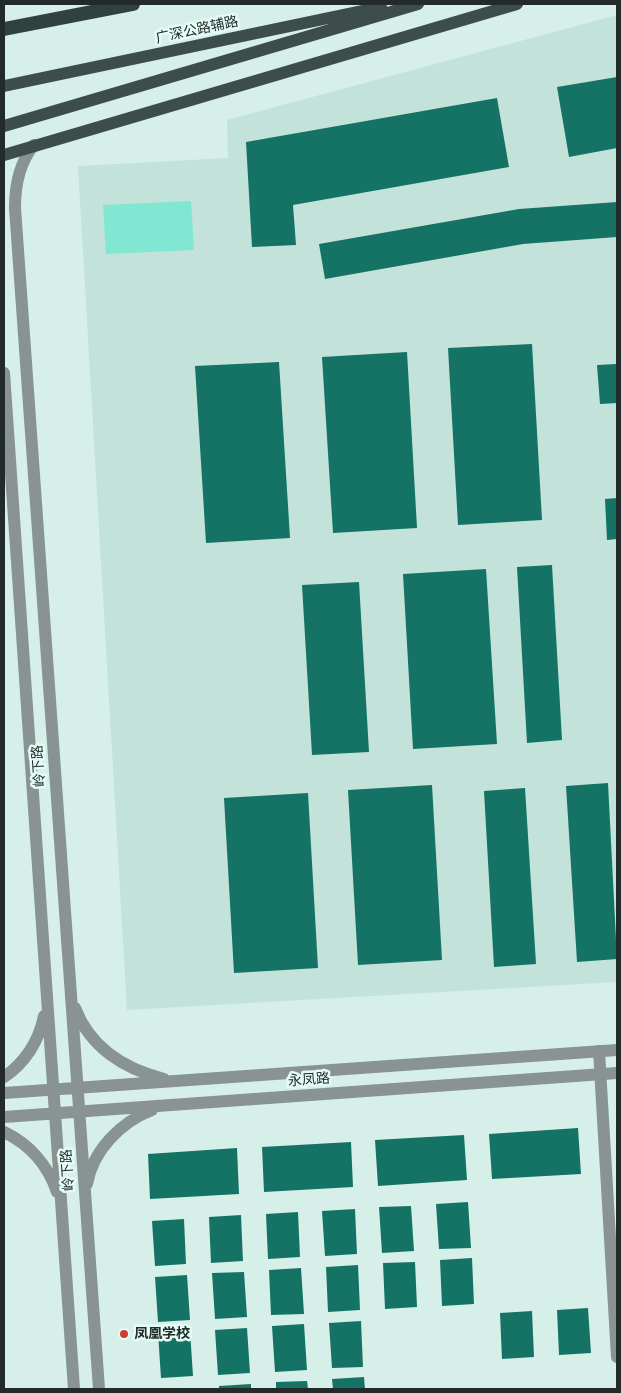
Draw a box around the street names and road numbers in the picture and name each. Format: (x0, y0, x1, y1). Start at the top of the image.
street label: 广深公路辅路 (154, 13, 240, 47)
street label: 岭下路 (29, 744, 49, 788)
street label: 永凤路 (287, 1070, 331, 1090)
street label: 岭下路 (58, 1148, 78, 1192)

